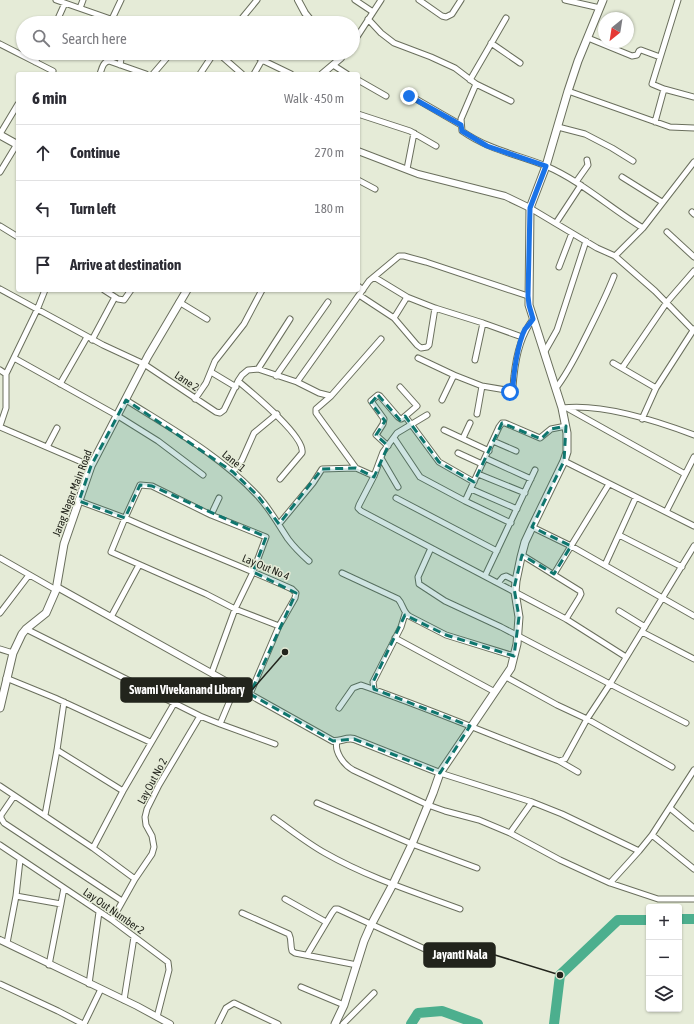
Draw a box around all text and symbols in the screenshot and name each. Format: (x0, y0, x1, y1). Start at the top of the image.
north arrow (598, 12, 634, 48)
search box (16, 16, 360, 60)
icon: search (30, 27, 52, 49)
text: Search here (62, 30, 127, 47)
route end (400, 87, 418, 105)
text: 6 min (32, 88, 67, 108)
text: Walk · 450 m (284, 91, 344, 106)
icon: ahead (32, 142, 54, 164)
text: Continue (70, 144, 120, 161)
text: 270 m (315, 145, 344, 160)
icon: left (32, 198, 54, 220)
text: Turn left (70, 200, 116, 217)
text: 180 m (315, 201, 344, 216)
icon: arrive (32, 254, 54, 276)
text: Arrive at destination (70, 256, 181, 273)
street label: Lane 2 (173, 369, 201, 393)
route start (501, 383, 519, 401)
street label: Jarag Nagar Main Road (50, 448, 94, 538)
street label: Lane 1 (220, 448, 248, 474)
street label: Lay Out No 4 (241, 552, 291, 582)
callout: Swami Vivekanand Library (121, 678, 252, 702)
text: Swami Vivekanand Library (129, 683, 245, 697)
street label: Lay Out No 2 (135, 756, 169, 806)
street label: Lay Out Number 2 (81, 886, 147, 936)
map controls (646, 904, 682, 1012)
button: + (646, 904, 682, 940)
button: − (646, 940, 682, 976)
callout: Jayanti Nala (424, 943, 495, 967)
text: Jayanti Nala (432, 948, 488, 962)
button: layers (646, 976, 682, 1012)

